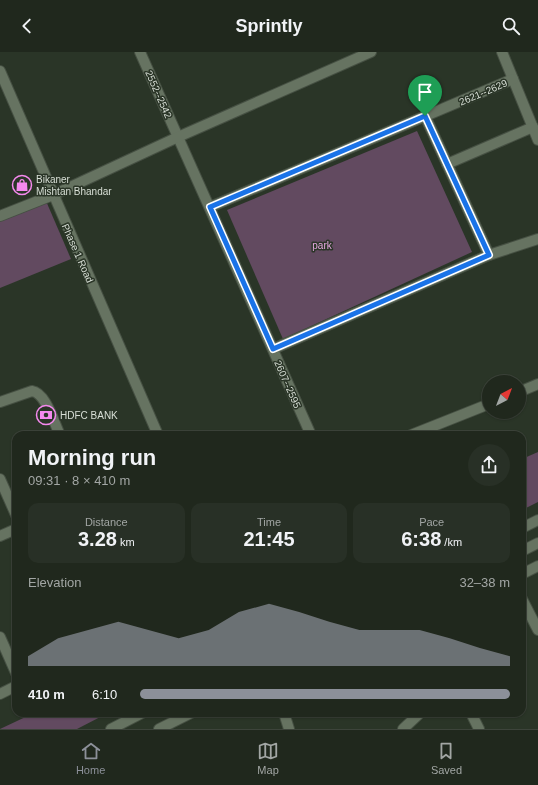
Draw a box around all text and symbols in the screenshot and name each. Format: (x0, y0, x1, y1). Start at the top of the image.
icon: back (16, 15, 38, 37)
icon: search (500, 15, 522, 37)
text: Sprintly (235, 16, 303, 36)
street label: 2552--2542 (143, 69, 174, 120)
pin (408, 75, 442, 116)
street label: 2621--2629 (458, 77, 509, 108)
icon: arrive (414, 81, 436, 103)
shop icon: Bikaner Mishtan Bhandar (11, 174, 33, 196)
place label: Bikaner Mishtan Bhandar (36, 174, 112, 197)
street label: Phase 1 Road (60, 222, 95, 284)
park label: park (312, 240, 333, 251)
street label: 2607--2595 (272, 359, 303, 410)
north arrow (482, 375, 526, 419)
map controls (482, 375, 526, 419)
bank icon: HDFC BANK (35, 404, 57, 426)
place label: HDFC BANK (60, 410, 118, 421)
button: share (468, 444, 510, 486)
text: Morning run (28, 445, 156, 470)
text: 09:31 · 8 × 410 m (28, 473, 130, 488)
text: Distance (85, 516, 128, 528)
text: Time (257, 516, 281, 528)
text: Pace (419, 516, 444, 528)
text: 3.28 (78, 528, 117, 550)
text: 21:45 (243, 528, 295, 550)
text: 6:38 (401, 528, 441, 550)
text: km (117, 536, 135, 548)
text: /km (441, 536, 462, 548)
text: Elevation (28, 575, 81, 590)
text: 32–38 m (459, 575, 510, 590)
text: 410 m (28, 687, 65, 702)
text: 6:10 (92, 687, 117, 702)
tab: Home (76, 740, 105, 776)
tab: Map (257, 740, 279, 776)
tab: Saved (431, 740, 462, 776)

